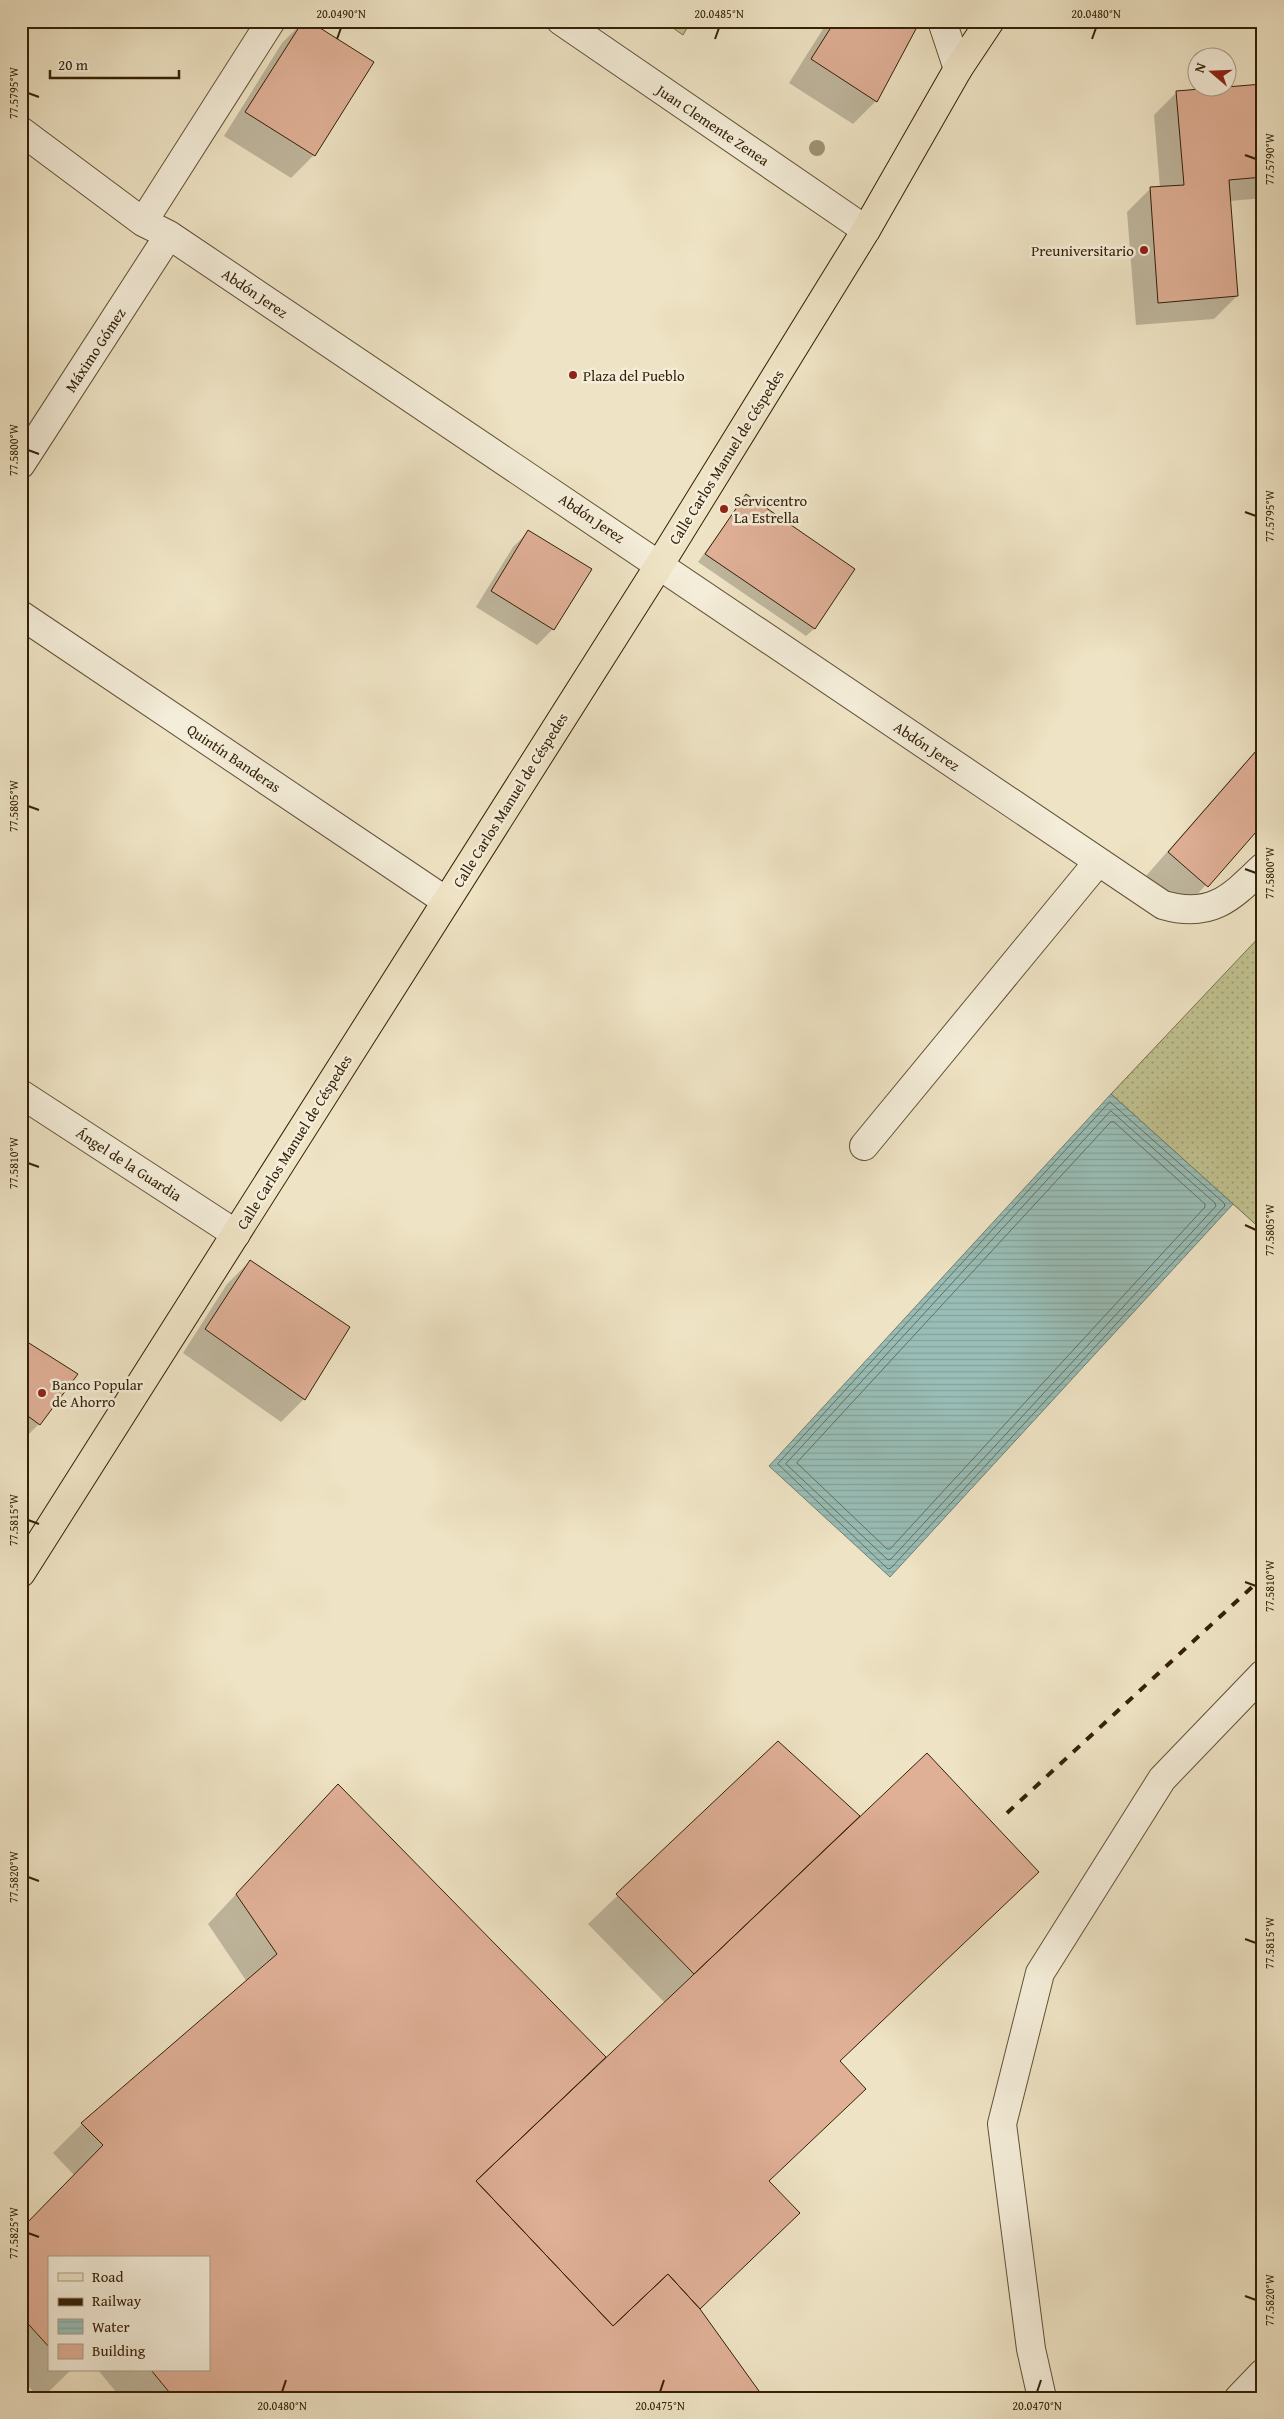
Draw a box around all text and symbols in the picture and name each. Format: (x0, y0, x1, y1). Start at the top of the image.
text: 20.0490°N (316, 5, 366, 22)
text: 20.0485°N (694, 5, 744, 22)
text: 20.0480°N (1071, 5, 1121, 22)
scale bar (50, 48, 179, 80)
north arrow (1186, 48, 1236, 98)
text: 20 m (58, 54, 89, 75)
text: N (1189, 59, 1211, 75)
text: 77.5795°W (5, 66, 22, 119)
street label: Juan Clemente Zenea (651, 78, 774, 171)
text: 77.5790°W (1261, 132, 1278, 185)
place label: Preuniversitario (1031, 240, 1134, 261)
marker: Preuniversitario (1138, 244, 1150, 256)
street label: Abdón Jerez (218, 263, 293, 323)
street label: Máximo Gómez (60, 303, 130, 396)
place label: Plaza del Pueblo (583, 365, 685, 386)
street label: Calle Carlos Manuel de Céspedes (663, 365, 789, 548)
marker: Plaza del Pueblo (567, 369, 579, 381)
text: 77.5800°W (5, 423, 22, 476)
street label: Abdón Jerez (555, 488, 630, 548)
text: 77.5795°W (1261, 489, 1278, 542)
place label: Servicentro La Estrella (734, 490, 808, 528)
marker: Servicentro La Estrella (718, 503, 730, 515)
street label: Calle Carlos Manuel de Céspedes (447, 708, 573, 891)
street label: Abdón Jerez (890, 716, 965, 776)
street label: Quintín Banderas (183, 719, 285, 797)
text: 77.5805°W (5, 779, 22, 832)
text: 77.5800°W (1261, 846, 1278, 899)
street label: Calle Carlos Manuel de Céspedes (231, 1050, 357, 1233)
street label: Ángel de la Guardia (72, 1122, 186, 1206)
text: 77.5810°W (5, 1136, 22, 1189)
text: 77.5805°W (1261, 1203, 1278, 1256)
place label: Banco Popular de Ahorro (52, 1374, 143, 1412)
marker: Banco Popular de Ahorro (36, 1387, 48, 1399)
text: 77.5815°W (5, 1493, 22, 1546)
text: 77.5810°W (1261, 1559, 1278, 1612)
text: 77.5820°W (5, 1850, 22, 1903)
text: 77.5815°W (1261, 1916, 1278, 1969)
text: 77.5825°W (5, 2206, 22, 2259)
legend (48, 2256, 210, 2372)
text: Road (92, 2266, 123, 2287)
text: 77.5820°W (1261, 2273, 1278, 2326)
text: Railway (92, 2290, 142, 2311)
text: Water (92, 2316, 130, 2337)
text: Building (92, 2340, 146, 2361)
text: 20.0480°N (257, 2397, 307, 2414)
text: 20.0475°N (635, 2397, 685, 2414)
text: 20.0470°N (1012, 2397, 1062, 2414)

